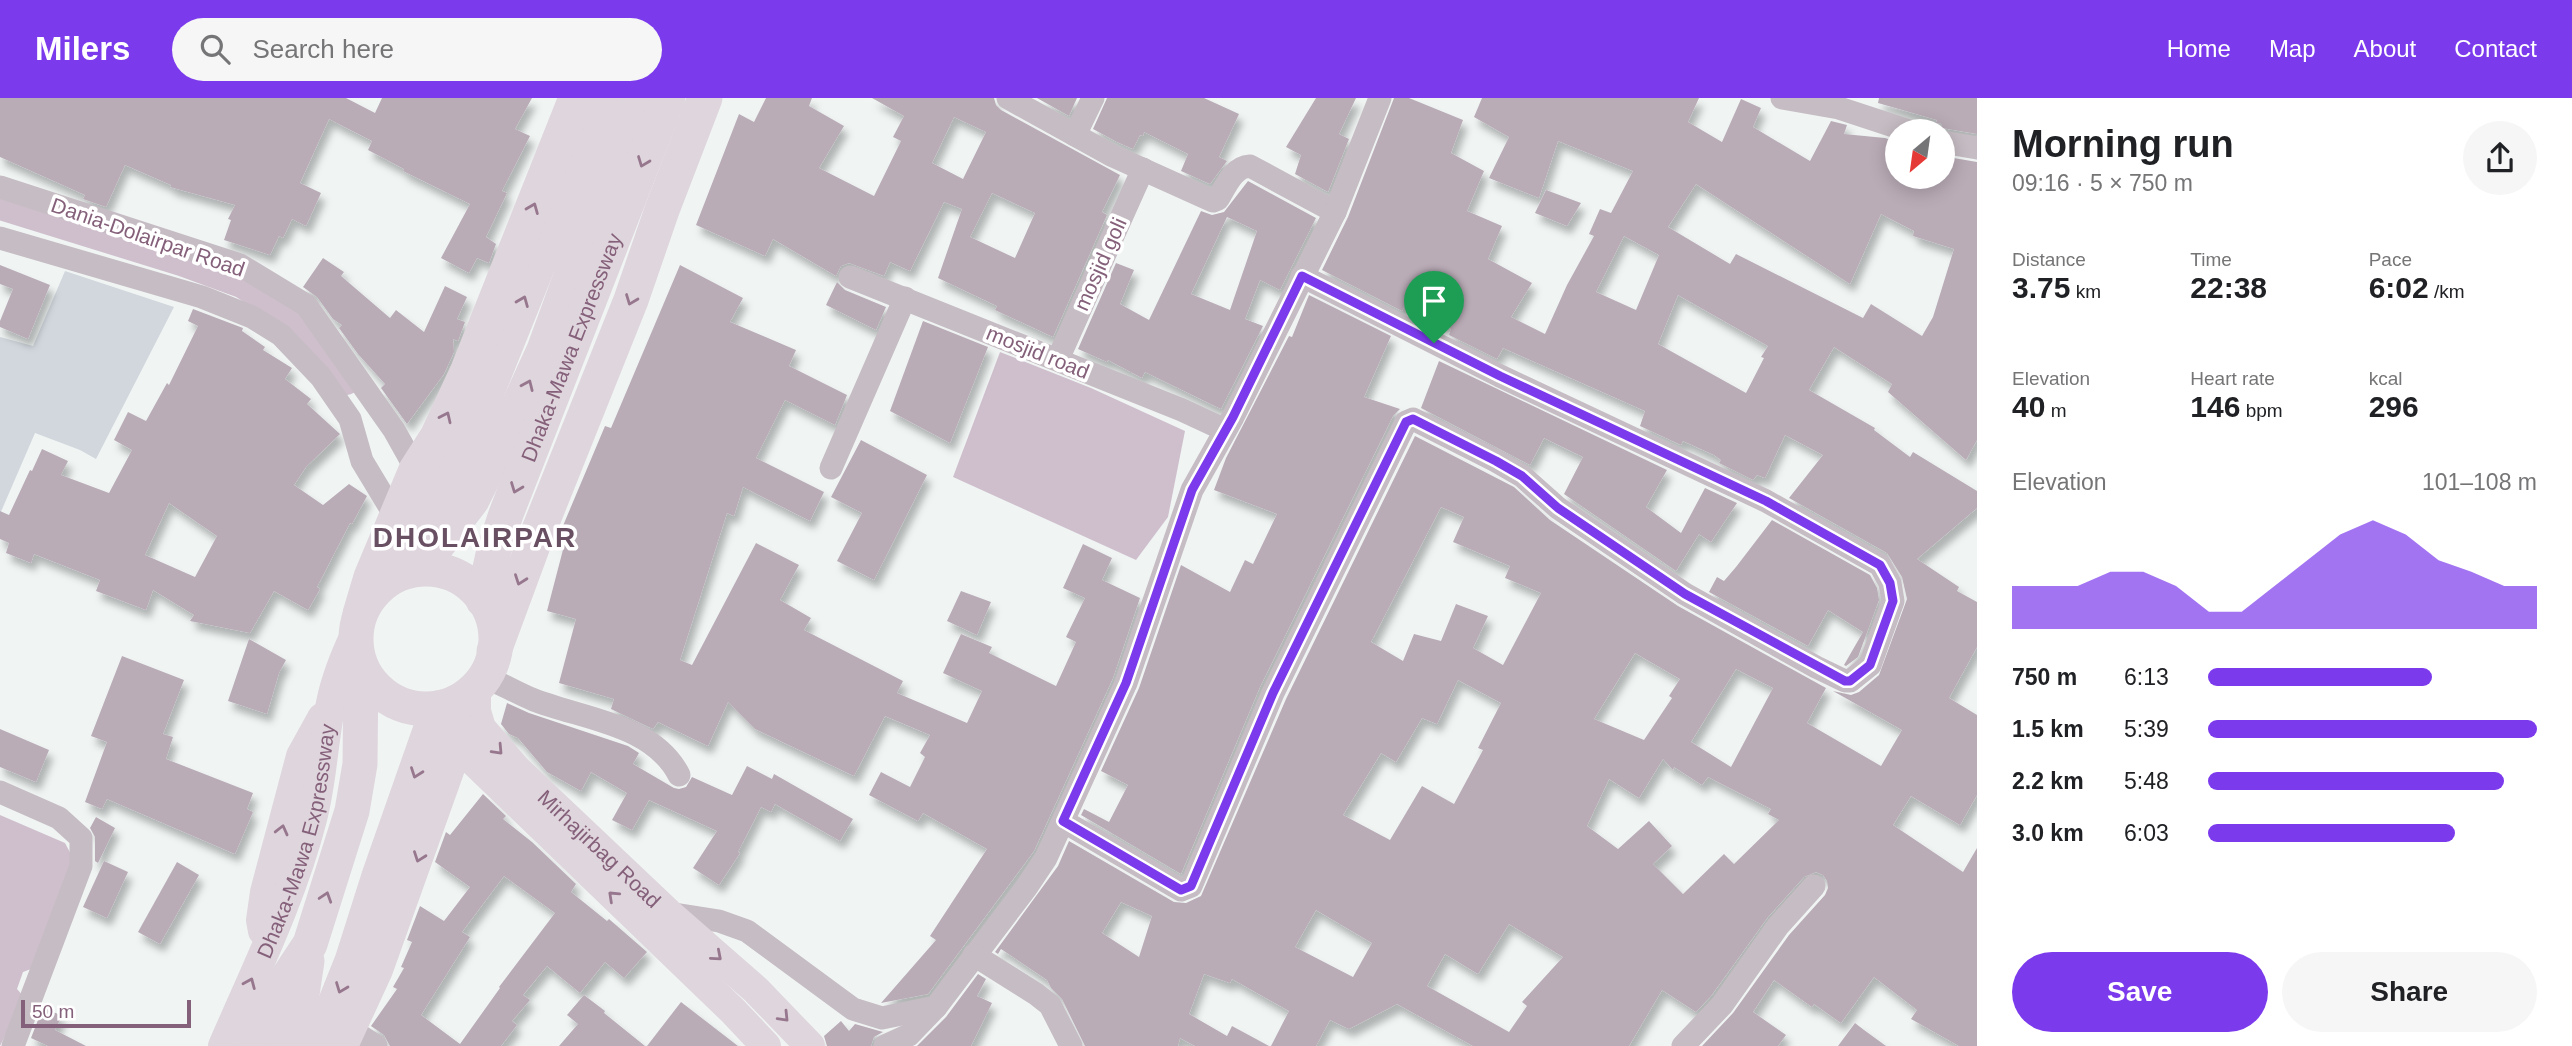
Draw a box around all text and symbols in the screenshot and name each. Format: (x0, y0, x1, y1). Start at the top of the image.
search box (172, 18, 662, 81)
text: Milers (35, 30, 130, 67)
icon: search (196, 30, 234, 68)
text: Search here (252, 34, 394, 64)
text: Home (2167, 35, 2231, 62)
text: Map (2269, 35, 2316, 62)
text: About (2354, 35, 2416, 62)
text: Contact (2454, 35, 2537, 62)
north arrow (1885, 119, 1955, 189)
map controls (1885, 119, 1955, 189)
button: share (2463, 121, 2537, 195)
text: Morning run (2012, 123, 2234, 165)
one-way arrow (637, 155, 651, 167)
text: 09:16 · 5 × 750 m (2012, 170, 2193, 196)
street label: Dania-Dolairpar Road (48, 193, 248, 281)
one-way arrow (525, 202, 539, 214)
street label: mosjid goli (1069, 214, 1131, 314)
street label: Dhaka-Mawa Expressway (516, 230, 626, 465)
text: Distance (2012, 249, 2086, 270)
text: Time (2190, 249, 2232, 270)
text: Pace (2369, 249, 2412, 270)
pin (1404, 271, 1464, 343)
text: 3.75 (2012, 271, 2070, 304)
text: 22:38 (2190, 271, 2267, 304)
text: 6:02 (2369, 271, 2429, 304)
text: km (2070, 281, 2101, 302)
text: /km (2429, 281, 2465, 302)
icon: arrive (1415, 282, 1453, 320)
one-way arrow (625, 293, 639, 305)
one-way arrow (515, 296, 529, 308)
street label: mosjid road (983, 321, 1093, 383)
text: Elevation (2012, 368, 2090, 389)
text: Heart rate (2190, 368, 2275, 389)
text: kcal (2369, 368, 2402, 389)
one-way arrow (520, 380, 534, 392)
text: 40 (2012, 390, 2045, 423)
text: 146 (2190, 390, 2240, 423)
text: 296 (2369, 390, 2419, 423)
text: m (2045, 400, 2066, 421)
text: bpm (2240, 400, 2283, 421)
one-way arrow (437, 412, 451, 425)
text: Elevation (2012, 469, 2107, 495)
text: 101–108 m (2422, 469, 2537, 495)
one-way arrow (510, 481, 524, 493)
district label: DHOLAIRPAR (373, 522, 577, 553)
one-way arrow (514, 573, 528, 585)
text: 750 m (2012, 664, 2077, 690)
text: 6:13 (2124, 664, 2169, 690)
text: 1.5 km (2012, 716, 2084, 742)
text: 5:39 (2124, 716, 2169, 742)
street label: Dhaka-Mawa Expressway (252, 722, 339, 961)
one-way arrow (490, 742, 503, 755)
one-way arrow (410, 766, 424, 778)
text: 2.2 km (2012, 768, 2084, 794)
text: 5:48 (2124, 768, 2169, 794)
street label: Mirhajirbag Road (534, 785, 666, 912)
text: 3.0 km (2012, 820, 2084, 846)
text: 6:03 (2124, 820, 2169, 846)
one-way arrow (274, 825, 288, 837)
one-way arrow (413, 850, 427, 862)
one-way arrow (318, 891, 332, 903)
one-way arrow (608, 891, 621, 904)
one-way arrow (709, 948, 722, 960)
button: Save (2012, 952, 2268, 1032)
button: Share (2282, 952, 2537, 1032)
one-way arrow (241, 978, 255, 990)
one-way arrow (336, 981, 350, 993)
scale bar (21, 997, 191, 1029)
text: 50 m (32, 1001, 74, 1022)
one-way arrow (775, 1009, 788, 1022)

